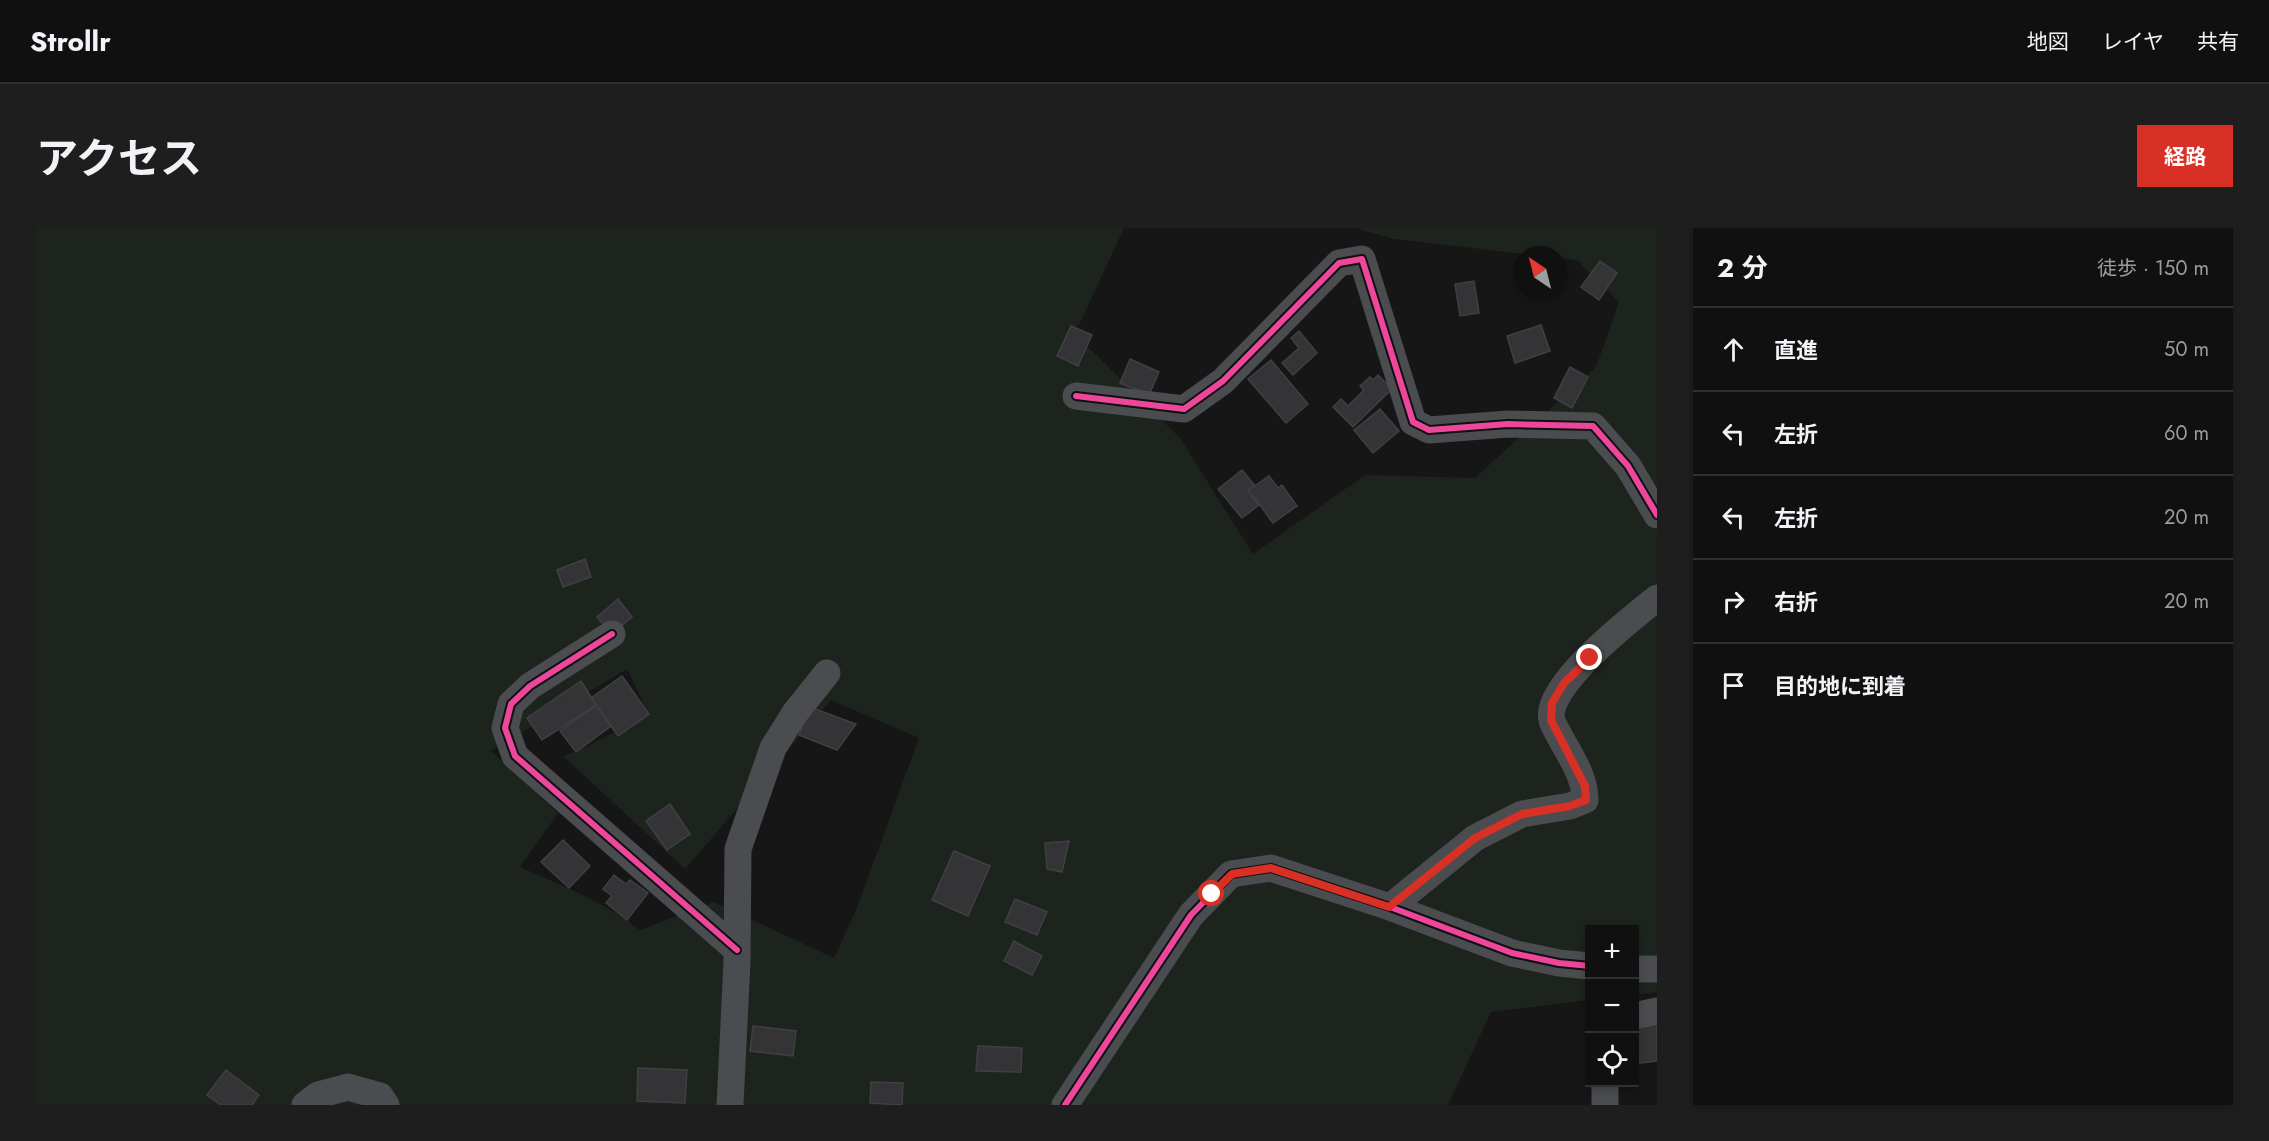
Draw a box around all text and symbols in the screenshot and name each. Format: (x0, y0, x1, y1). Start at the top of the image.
text: Strollr (30, 21, 111, 62)
text: 地図 (2027, 27, 2069, 57)
text: レイヤ (2102, 27, 2164, 57)
text: 共有 (2197, 27, 2239, 57)
button: 経路 (2137, 125, 2233, 187)
text: アクセス (36, 128, 202, 189)
north arrow (1513, 246, 1567, 300)
text: 2 分 (1717, 249, 1768, 287)
text: 徒歩 · 150 m (2097, 254, 2209, 283)
icon: ahead (1717, 333, 1750, 366)
text: 直進 (1774, 334, 1818, 366)
text: 50 m (2164, 335, 2209, 364)
icon: left (1717, 417, 1750, 450)
text: 左折 (1774, 418, 1818, 450)
text: 60 m (2164, 419, 2209, 448)
icon: left (1717, 501, 1750, 534)
text: 左折 (1774, 502, 1818, 534)
text: 20 m (2164, 503, 2209, 532)
icon: right (1717, 585, 1750, 618)
text: 右折 (1774, 586, 1818, 618)
text: 20 m (2164, 587, 2209, 616)
route end (1576, 644, 1602, 670)
icon: arrive (1717, 669, 1750, 702)
text: 目的地に到着 (1774, 670, 1906, 702)
route start (1198, 880, 1224, 906)
map controls (1585, 925, 1639, 1087)
button: + (1585, 925, 1639, 979)
button: − (1585, 979, 1639, 1033)
button: locate (1585, 1033, 1639, 1087)

